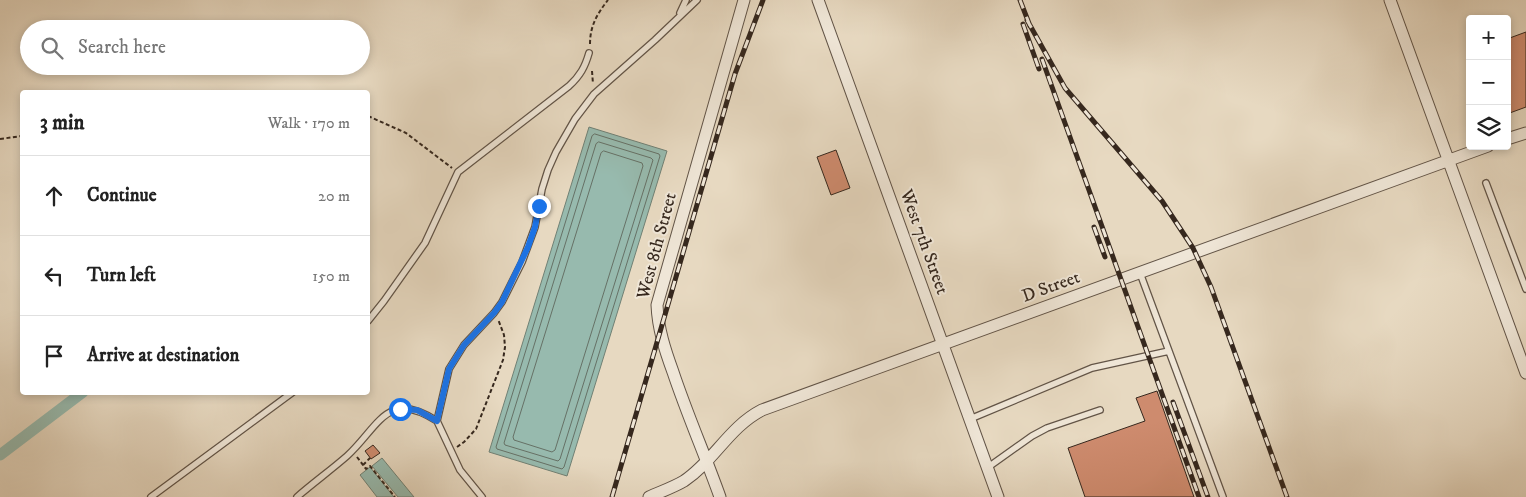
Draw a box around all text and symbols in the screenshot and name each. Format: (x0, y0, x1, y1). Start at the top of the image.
map controls (1466, 15, 1511, 150)
button: + (1466, 15, 1511, 60)
search box (20, 20, 370, 75)
icon: search (38, 34, 66, 62)
text: Search here (78, 36, 166, 59)
button: − (1466, 60, 1511, 105)
button: layers (1466, 105, 1511, 150)
text: 3 min (40, 110, 85, 136)
text: Walk · 170 m (268, 113, 350, 133)
icon: ahead (40, 182, 68, 210)
text: Continue (87, 184, 157, 207)
text: 20 m (318, 186, 350, 206)
street label: West 7th Street (895, 186, 953, 298)
street label: West 8th Street (632, 190, 682, 303)
route end (528, 195, 551, 218)
icon: left (40, 262, 68, 290)
text: Turn left (87, 264, 156, 287)
text: 150 m (312, 266, 350, 286)
street label: D Street (1019, 266, 1083, 308)
icon: arrive (40, 342, 68, 370)
text: Arrive at destination (87, 344, 239, 367)
route start (389, 398, 412, 421)

